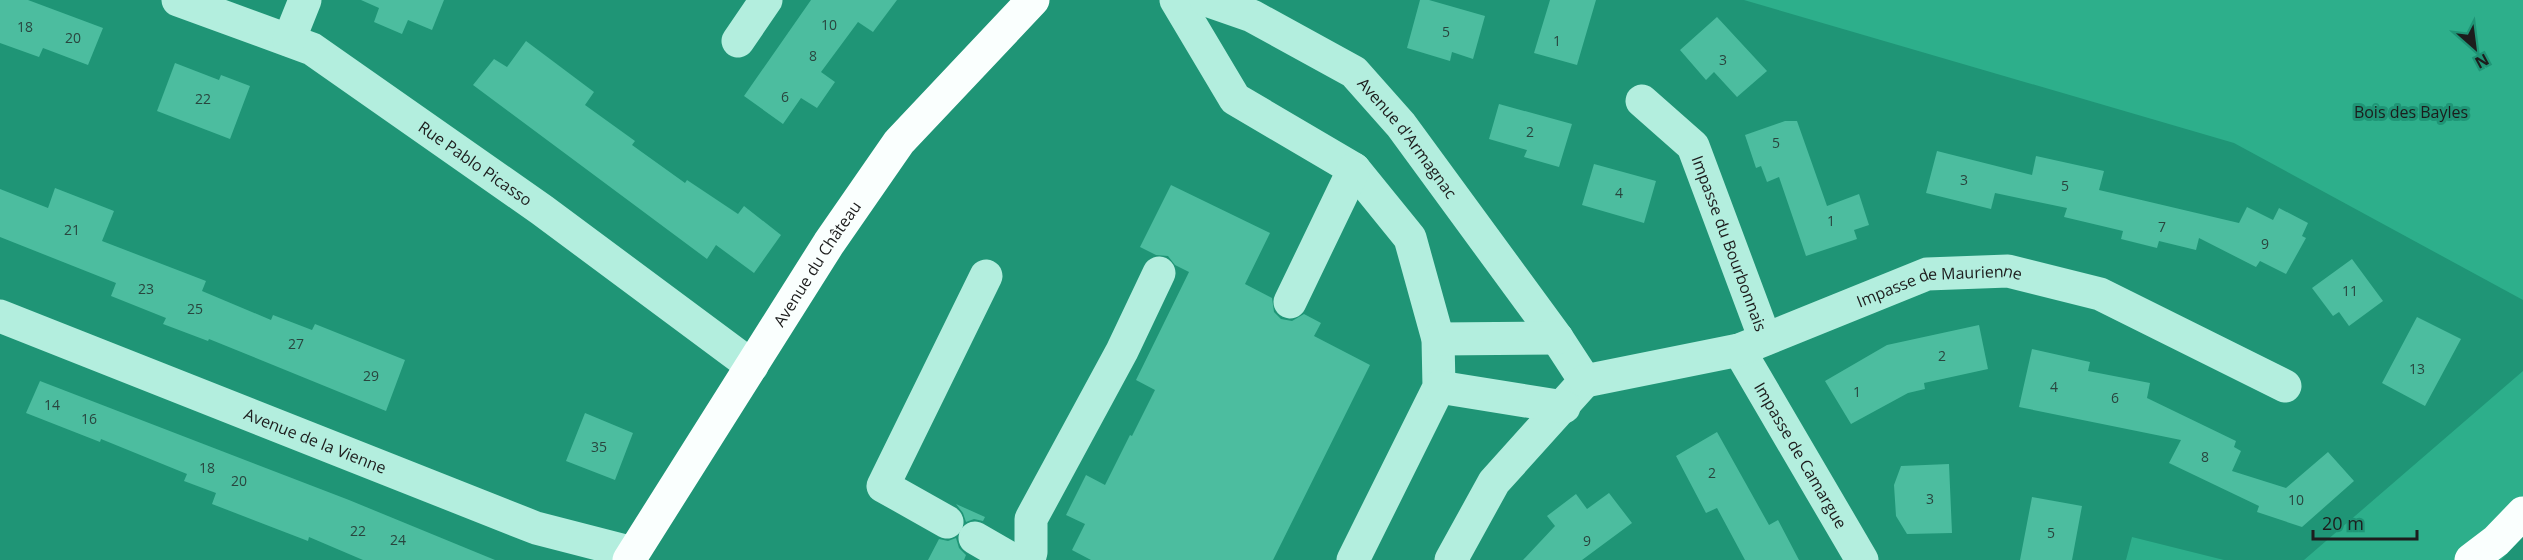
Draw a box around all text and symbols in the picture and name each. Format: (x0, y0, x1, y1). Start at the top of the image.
house number: 10 (821, 15, 837, 34)
house number: 18 (17, 17, 33, 36)
north arrow (2445, 18, 2505, 78)
house number: 5 (1442, 22, 1450, 41)
house number: 20 (65, 28, 81, 47)
house number: 1 (1553, 31, 1561, 50)
house number: 8 (809, 46, 817, 65)
text: N (2471, 48, 2493, 74)
house number: 3 (1719, 50, 1727, 69)
street label: Avenue d'Armagnac (1353, 73, 1462, 203)
house number: 6 (781, 87, 789, 106)
house number: 22 (195, 89, 211, 108)
park label: Bois des Bayles (2354, 101, 2468, 123)
street label: Rue Pablo Picasso (414, 116, 537, 211)
house number: 2 (1526, 122, 1534, 141)
house number: 5 (1772, 133, 1780, 152)
street label: Impasse du Bourbonnais (1687, 152, 1772, 334)
house number: 3 (1960, 170, 1968, 189)
house number: 5 (2061, 176, 2069, 195)
house number: 4 (1615, 183, 1623, 202)
street label: Avenue du Château (768, 196, 866, 331)
house number: 1 (1827, 211, 1835, 230)
house number: 7 (2158, 217, 2166, 236)
house number: 21 (64, 220, 80, 239)
house number: 9 (2261, 234, 2269, 253)
street label: Impasse de Maurienne (1853, 259, 2025, 312)
house number: 23 (138, 279, 154, 298)
house number: 11 (2342, 281, 2358, 300)
house number: 25 (187, 299, 203, 318)
house number: 27 (288, 334, 304, 353)
house number: 2 (1938, 346, 1946, 365)
house number: 13 (2409, 359, 2425, 378)
house number: 29 (363, 366, 379, 385)
house number: 4 (2050, 377, 2058, 396)
street label: Impasse de Camargue (1749, 378, 1852, 532)
house number: 1 (1853, 382, 1861, 401)
house number: 6 (2111, 388, 2119, 407)
house number: 14 (44, 395, 60, 414)
street label: Avenue de la Vienne (241, 403, 390, 479)
house number: 16 (81, 409, 97, 428)
house number: 35 (591, 437, 607, 456)
house number: 8 (2201, 447, 2209, 466)
house number: 18 (199, 458, 215, 477)
house number: 2 (1708, 463, 1716, 482)
house number: 20 (231, 471, 247, 490)
house number: 3 (1926, 489, 1934, 508)
house number: 10 (2288, 490, 2304, 509)
scale bar (2313, 503, 2416, 541)
text: 20 m (2322, 511, 2364, 535)
house number: 22 (350, 521, 366, 540)
house number: 5 (2047, 523, 2055, 542)
house number: 24 (390, 530, 406, 549)
house number: 9 (1583, 531, 1591, 550)

